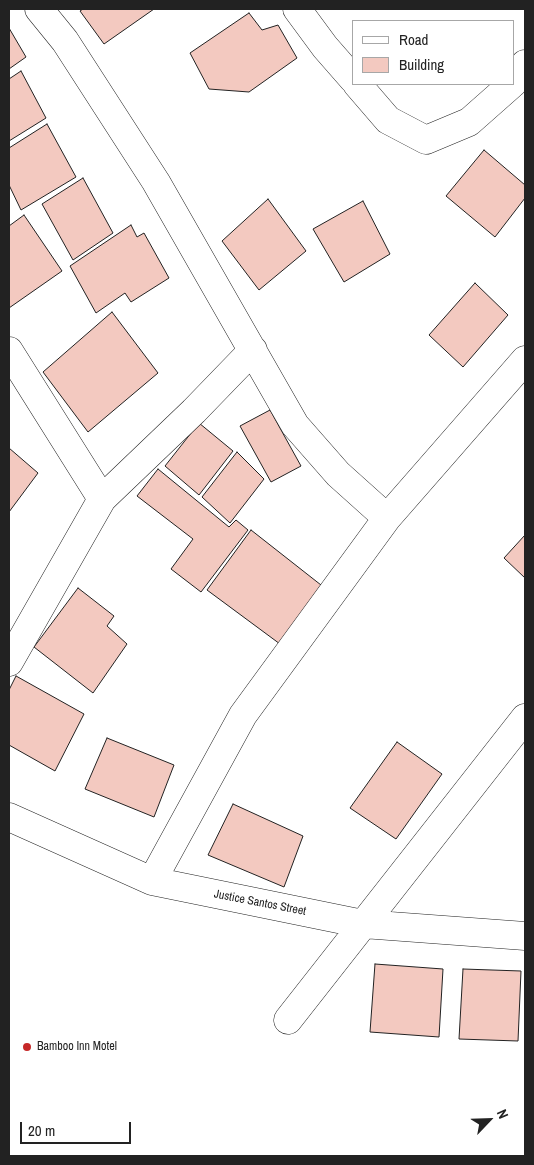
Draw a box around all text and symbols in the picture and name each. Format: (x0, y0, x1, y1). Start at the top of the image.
legend (352, 20, 514, 85)
text: Road (399, 29, 428, 50)
text: Building (399, 54, 444, 75)
street label: Justice Santos Street (213, 887, 307, 919)
place label: Bamboo Inn Motel (37, 1040, 117, 1054)
marker: Bamboo Inn Motel (21, 1041, 33, 1053)
north arrow (464, 1095, 514, 1145)
text: N (493, 1106, 513, 1121)
scale bar (22, 1112, 134, 1144)
text: 20 m (28, 1120, 55, 1141)

